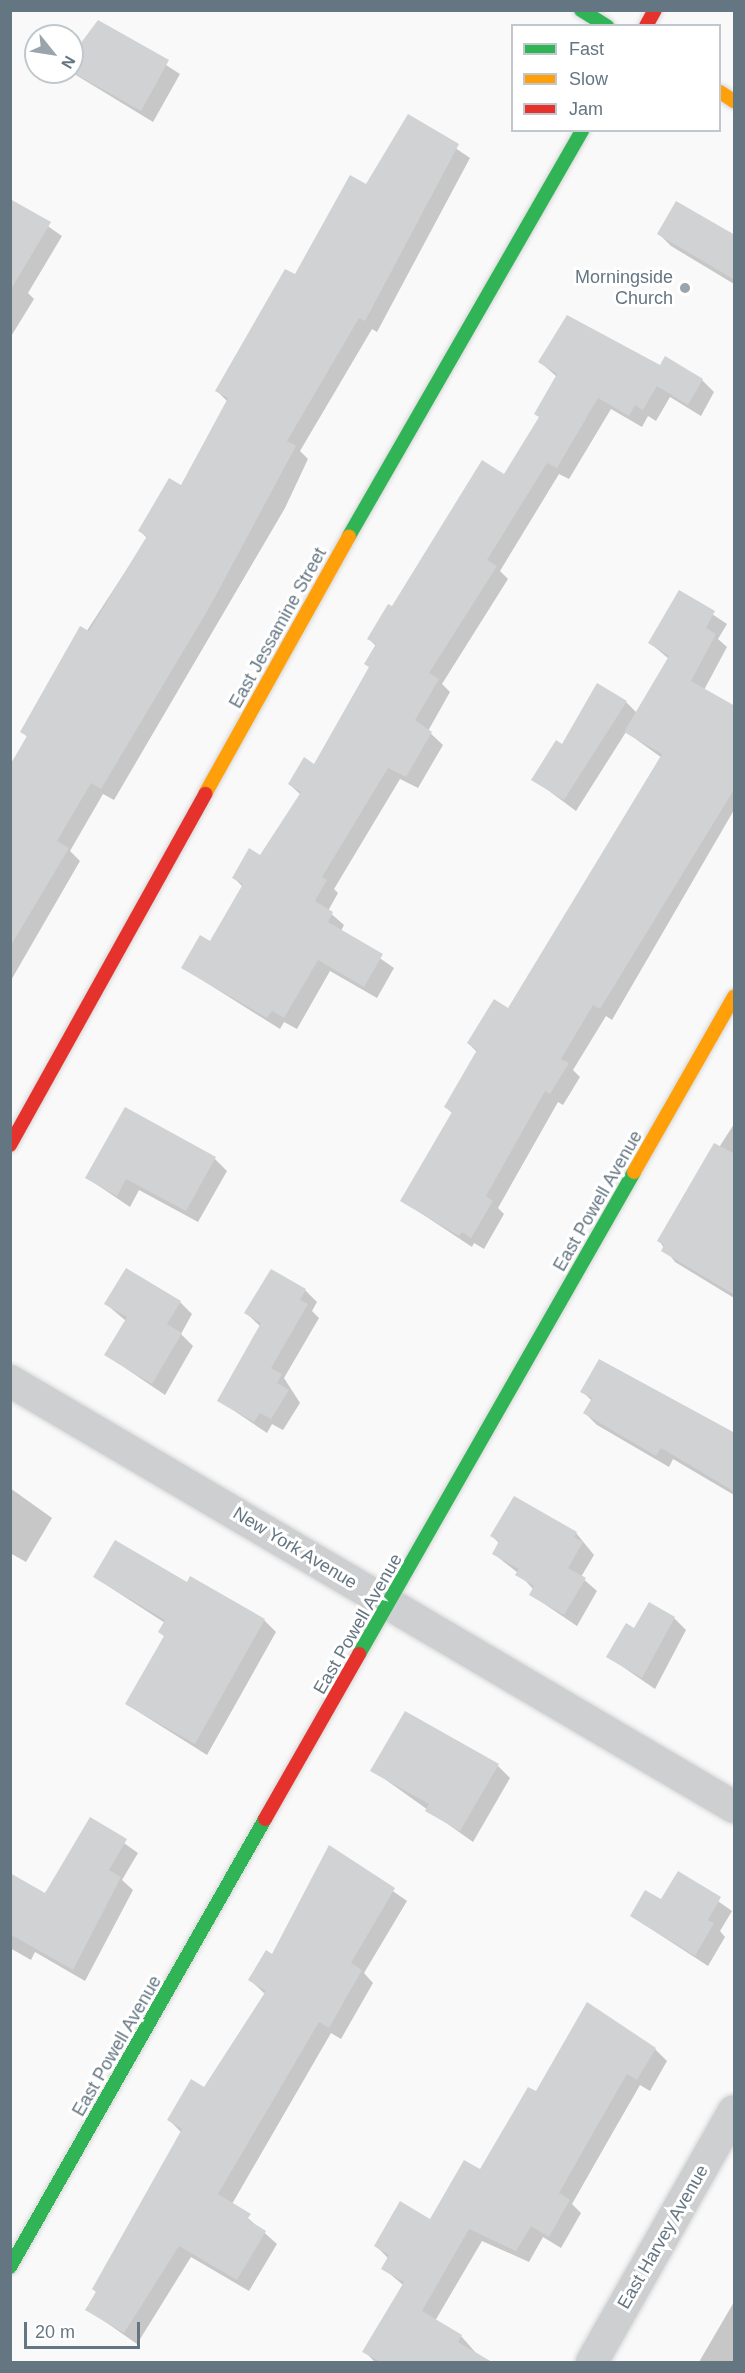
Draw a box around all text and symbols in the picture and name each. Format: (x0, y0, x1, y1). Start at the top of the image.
north arrow (24, 24, 84, 84)
legend (511, 24, 721, 132)
text: Fast (569, 39, 604, 59)
text: N (58, 53, 79, 72)
text: Slow (569, 69, 608, 89)
text: Jam (569, 99, 603, 119)
place label: Morningside Church (575, 267, 673, 310)
marker: Morningside Church (678, 281, 692, 295)
street label: East Jessamine Street (225, 544, 331, 712)
street label: East Powell Avenue (549, 1126, 647, 1276)
street label: New York Avenue (229, 1502, 361, 1594)
street label: East Powell Avenue (309, 1549, 407, 1699)
street label: East Powell Avenue (68, 1971, 166, 2121)
street label: East Harvey Avenue (613, 2161, 713, 2313)
scale bar (27, 2310, 142, 2348)
text: 20 m (35, 2322, 75, 2342)

